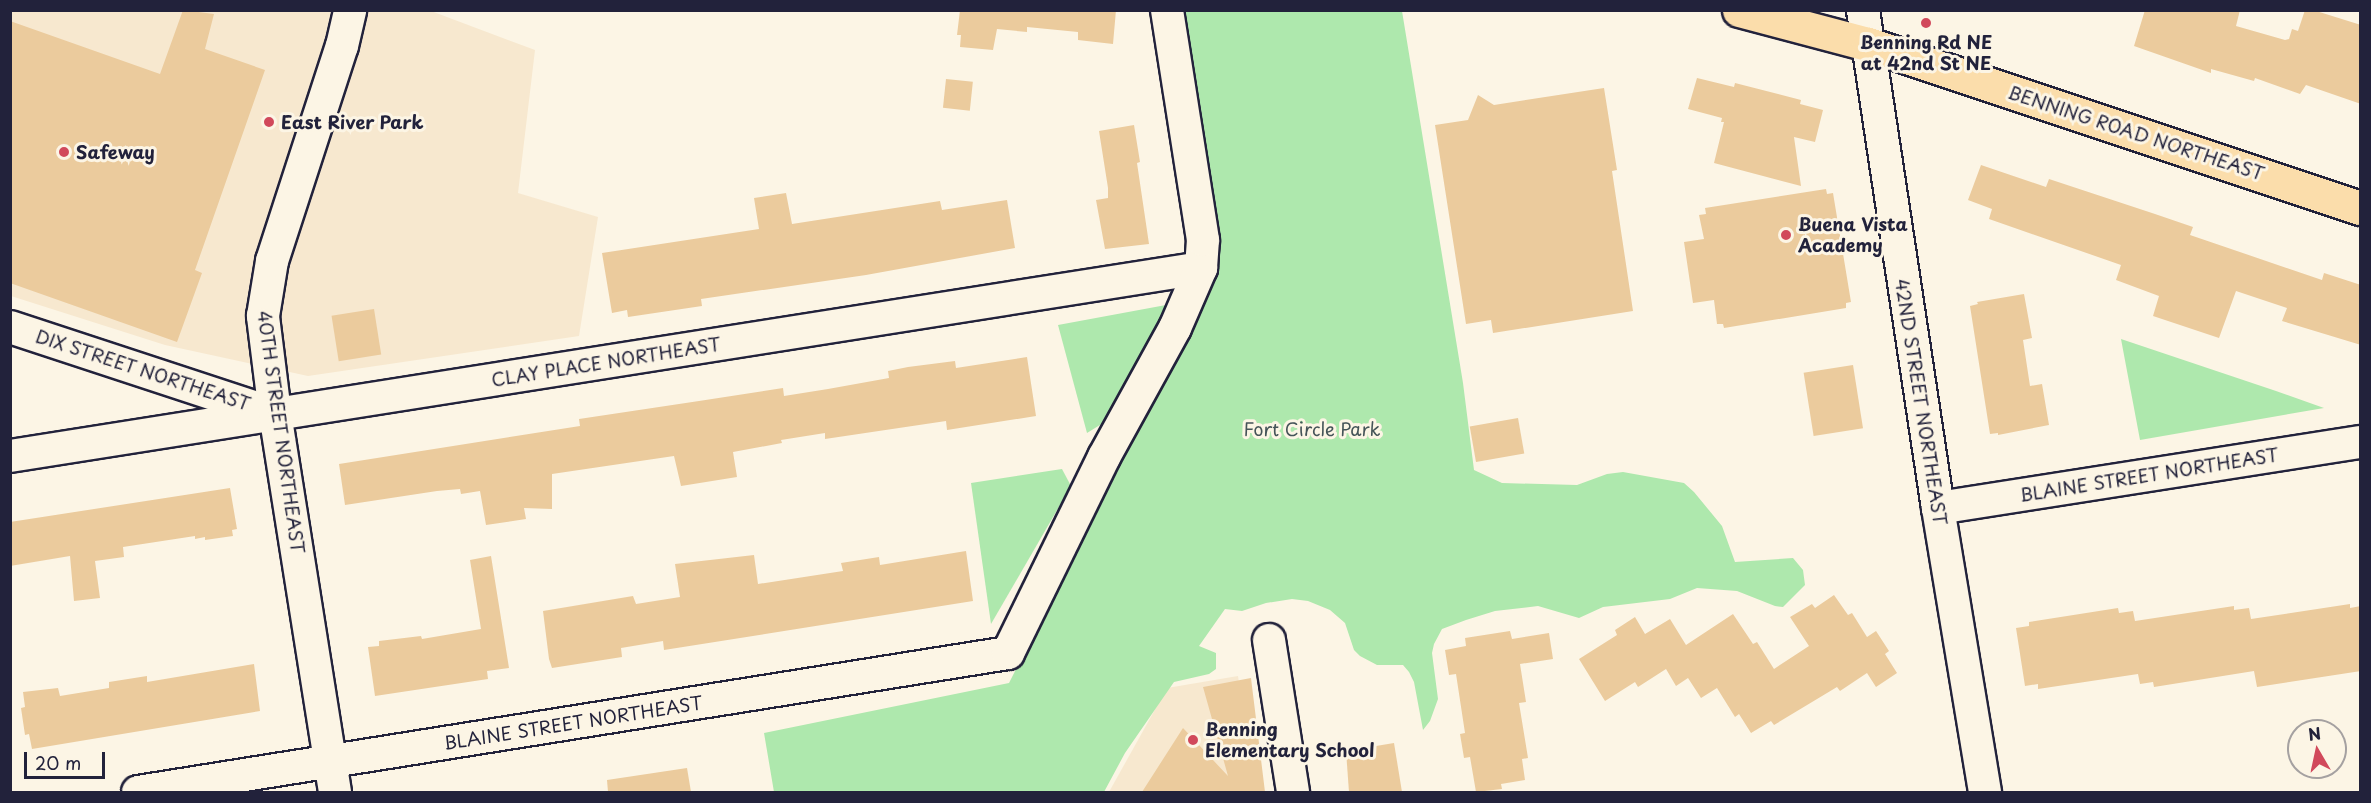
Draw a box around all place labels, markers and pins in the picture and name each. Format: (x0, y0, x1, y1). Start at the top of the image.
marker: Benning Rd NE at 42nd St NE (1919, 16, 1933, 30)
place label: Benning Rd NE at 42nd St NE (1859, 32, 1993, 74)
place label: East River Park (281, 111, 423, 133)
marker: East River Park (262, 115, 276, 129)
place label: Safeway (76, 141, 155, 163)
marker: Safeway (57, 145, 71, 159)
place label: Buena Vista Academy (1798, 214, 1908, 256)
marker: Buena Vista Academy (1779, 228, 1793, 242)
place label: Benning Elementary School (1205, 719, 1375, 762)
marker: Benning Elementary School (1186, 733, 1200, 747)

